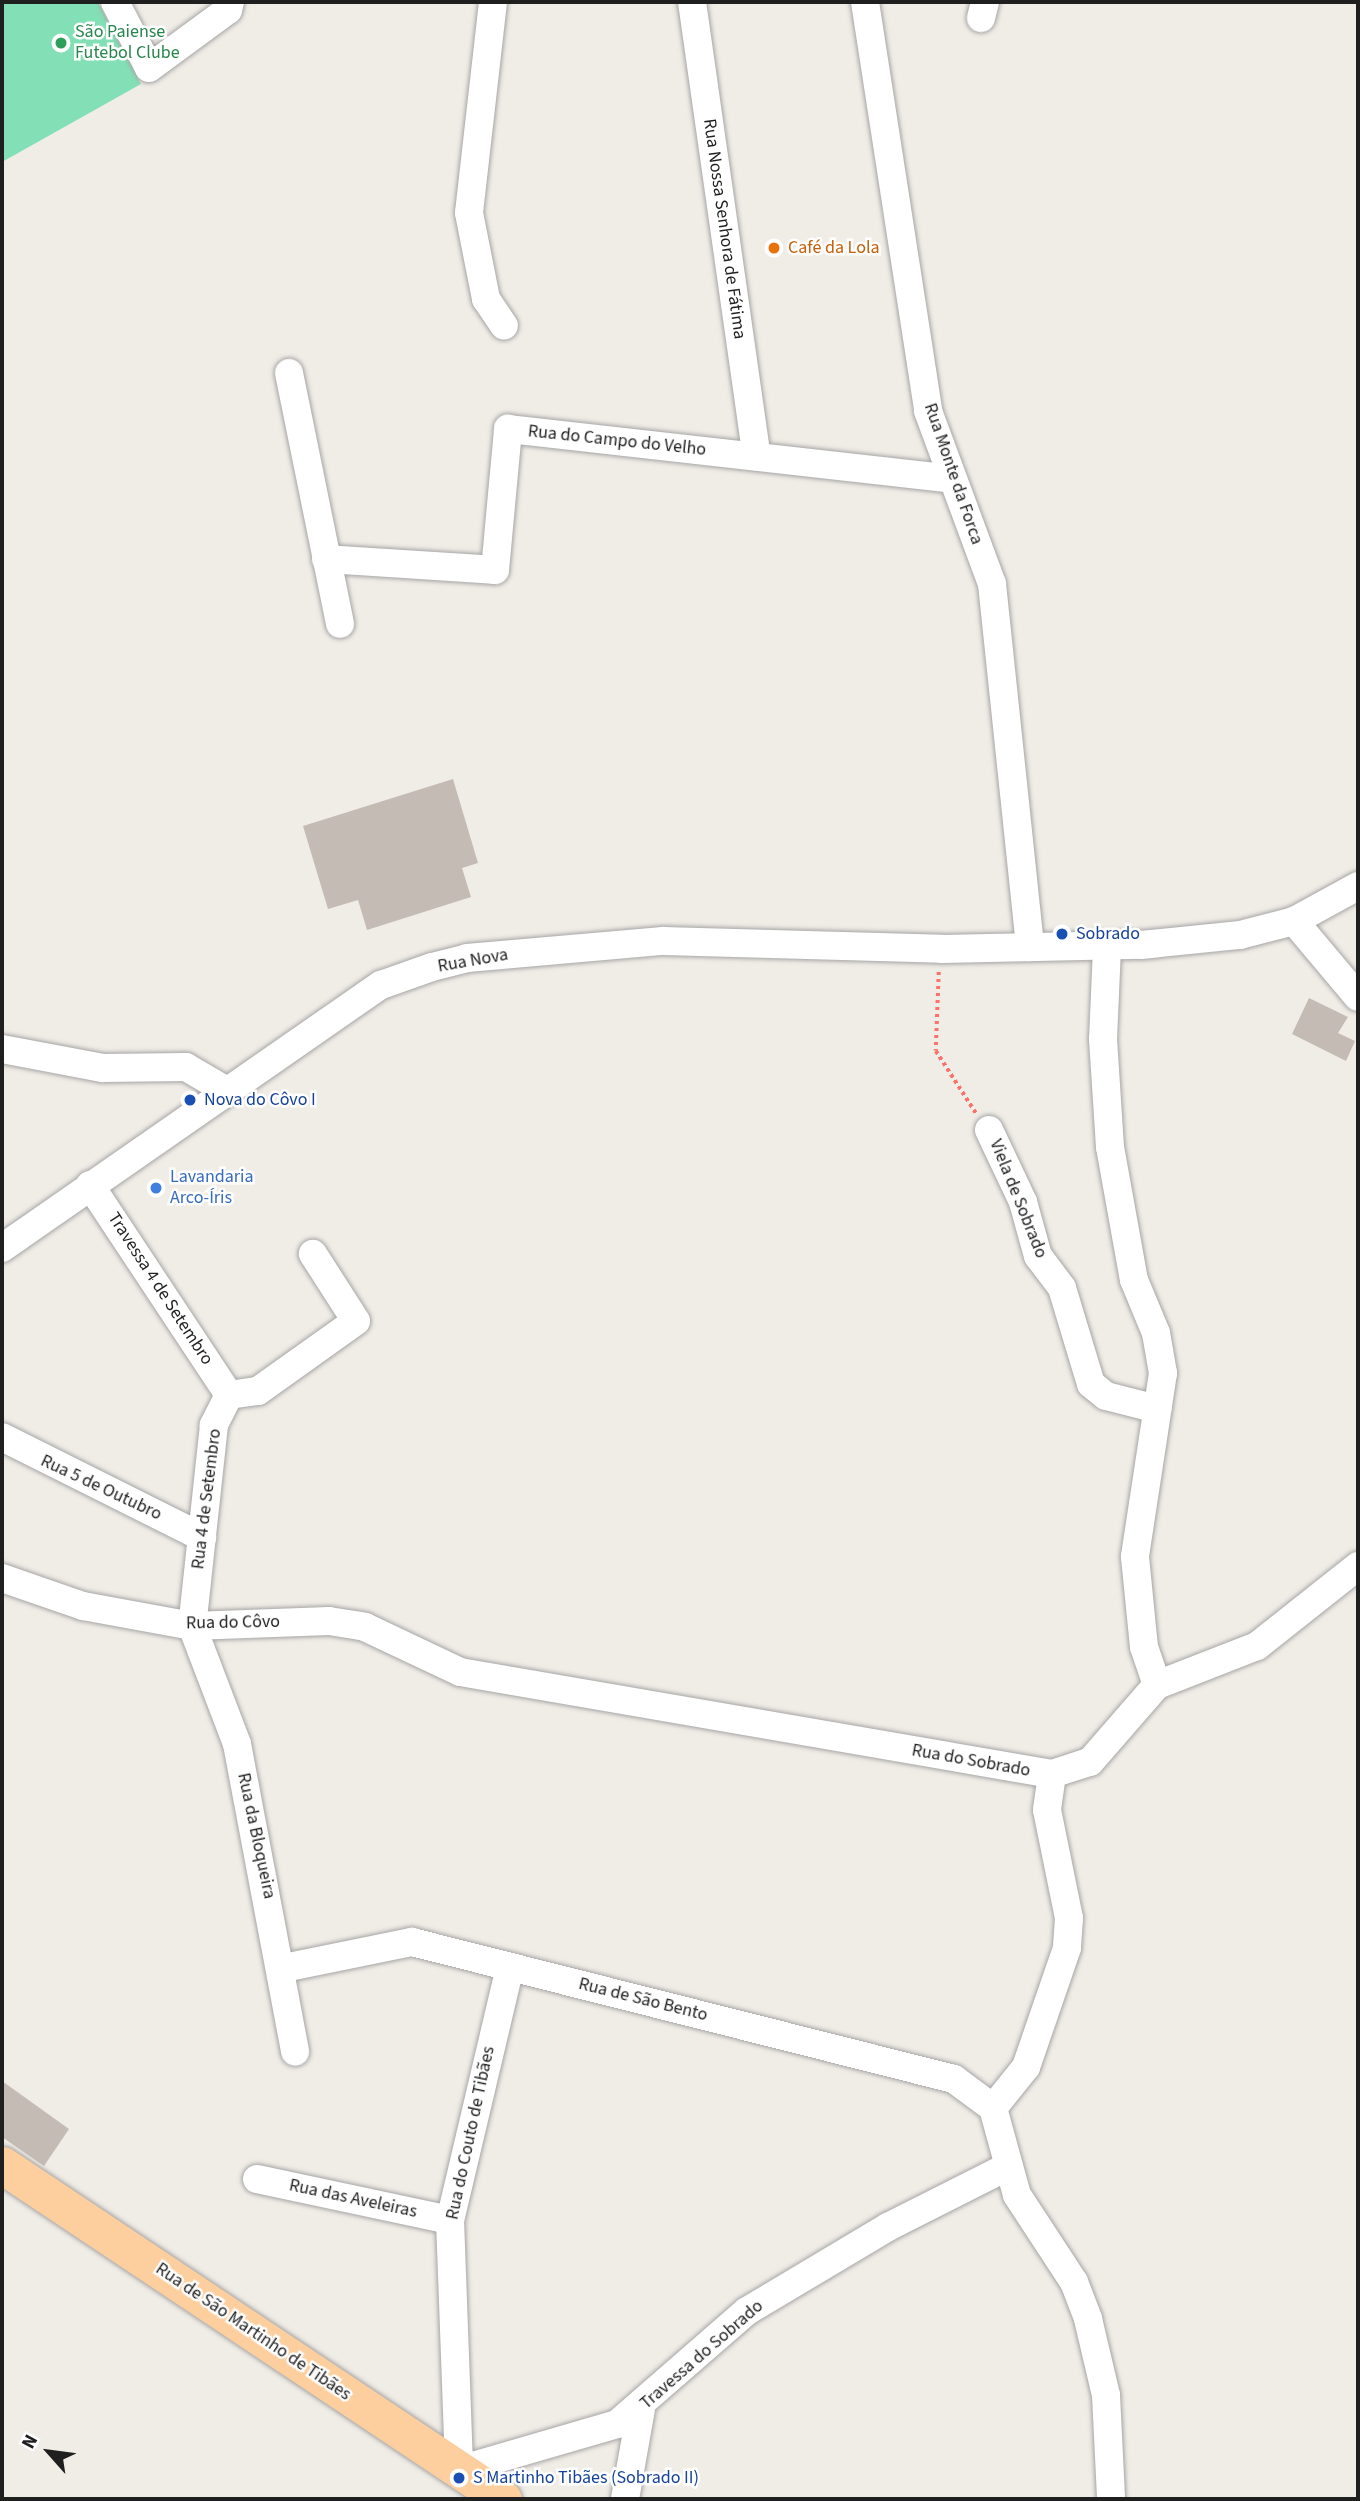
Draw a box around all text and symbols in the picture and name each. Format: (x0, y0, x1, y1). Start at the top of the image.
place label: São Paiense Futebol Clube (75, 22, 180, 64)
marker: São Paiense Futebol Clube (53, 35, 69, 51)
street label: Rua Nossa Senhora de Fátima (698, 117, 750, 341)
place label: Café da Lola (788, 237, 880, 259)
marker: Café da Lola (766, 240, 782, 256)
street label: Rua Monte da Forca (919, 401, 987, 547)
street label: Rua do Campo do Velho (527, 421, 707, 461)
place label: Sobrado (1076, 923, 1140, 945)
marker: Sobrado (1054, 926, 1070, 942)
street label: Rua Nova (436, 944, 510, 978)
place label: Nova do Côvo I (204, 1089, 316, 1111)
marker: Nova do Côvo I (182, 1092, 198, 1108)
street label: Viela de Sobrado (984, 1136, 1052, 1262)
place label: Lavandaria Arco-Íris (170, 1167, 254, 1210)
marker: Lavandaria Arco-Íris (148, 1180, 164, 1196)
street label: Travessa 4 de Setembro (103, 1209, 217, 1369)
street label: Rua 4 de Setembro (188, 1427, 226, 1571)
street label: Rua 5 de Outubro (37, 1450, 165, 1526)
street label: Rua do Côvo (186, 1611, 280, 1635)
street label: Rua do Sobrado (910, 1740, 1032, 1782)
street label: Rua da Bloqueira (232, 1771, 280, 1901)
street label: Rua de São Bento (576, 1974, 710, 2026)
street label: Rua do Couto de Tibães (442, 2044, 500, 2222)
street label: Rua das Aveleiras (287, 2175, 419, 2223)
street label: Rua de São Martinho de Tibães (151, 2258, 355, 2406)
street label: Travessa do Sobrado (636, 2296, 768, 2414)
north arrow (14, 2417, 84, 2487)
text: N (15, 2430, 45, 2454)
place label: S Martinho Tibães (Sobrado II) (473, 2467, 699, 2489)
marker: S Martinho Tibães (Sobrado II) (451, 2470, 467, 2486)

